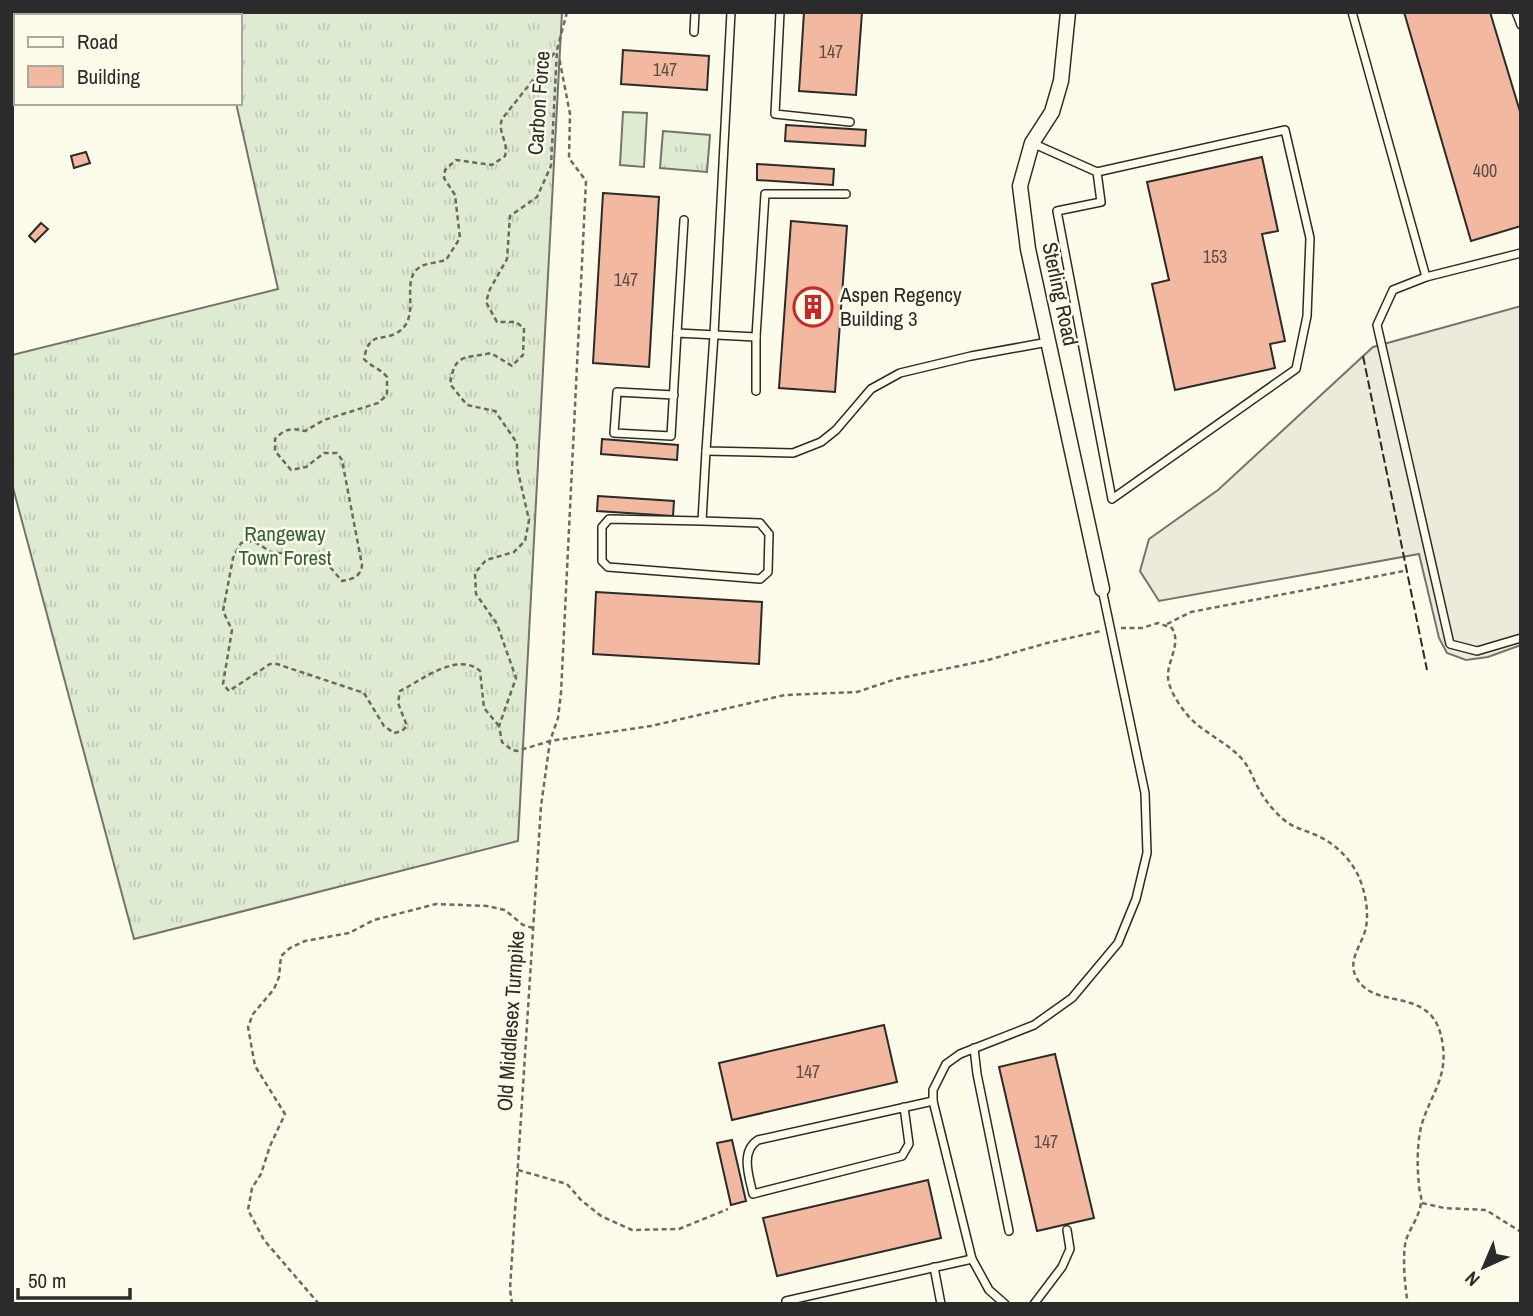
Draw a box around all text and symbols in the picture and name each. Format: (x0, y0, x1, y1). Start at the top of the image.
legend (14, 14, 242, 105)
text: Road (77, 27, 118, 56)
house number: 147 (819, 39, 843, 64)
street label: Carbon Force (520, 50, 557, 156)
house number: 147 (653, 57, 677, 82)
text: Building (77, 62, 141, 91)
house number: 400 (1473, 158, 1497, 183)
street label: Sterling Road (1035, 239, 1086, 348)
house number: 153 (1203, 244, 1227, 269)
house number: 147 (614, 267, 638, 292)
place label: Aspen Regency Building 3 (839, 280, 962, 333)
building icon: Aspen Regency Building 3 (792, 286, 834, 328)
park label: Rangeway Town Forest (239, 519, 332, 572)
street label: Old Middlesex Turnpike (490, 930, 531, 1112)
house number: 147 (796, 1059, 820, 1084)
house number: 147 (1034, 1129, 1058, 1154)
north arrow (1449, 1232, 1519, 1302)
scale bar (18, 1256, 130, 1300)
text: 50 m (28, 1266, 66, 1295)
text: N (1459, 1266, 1485, 1292)

